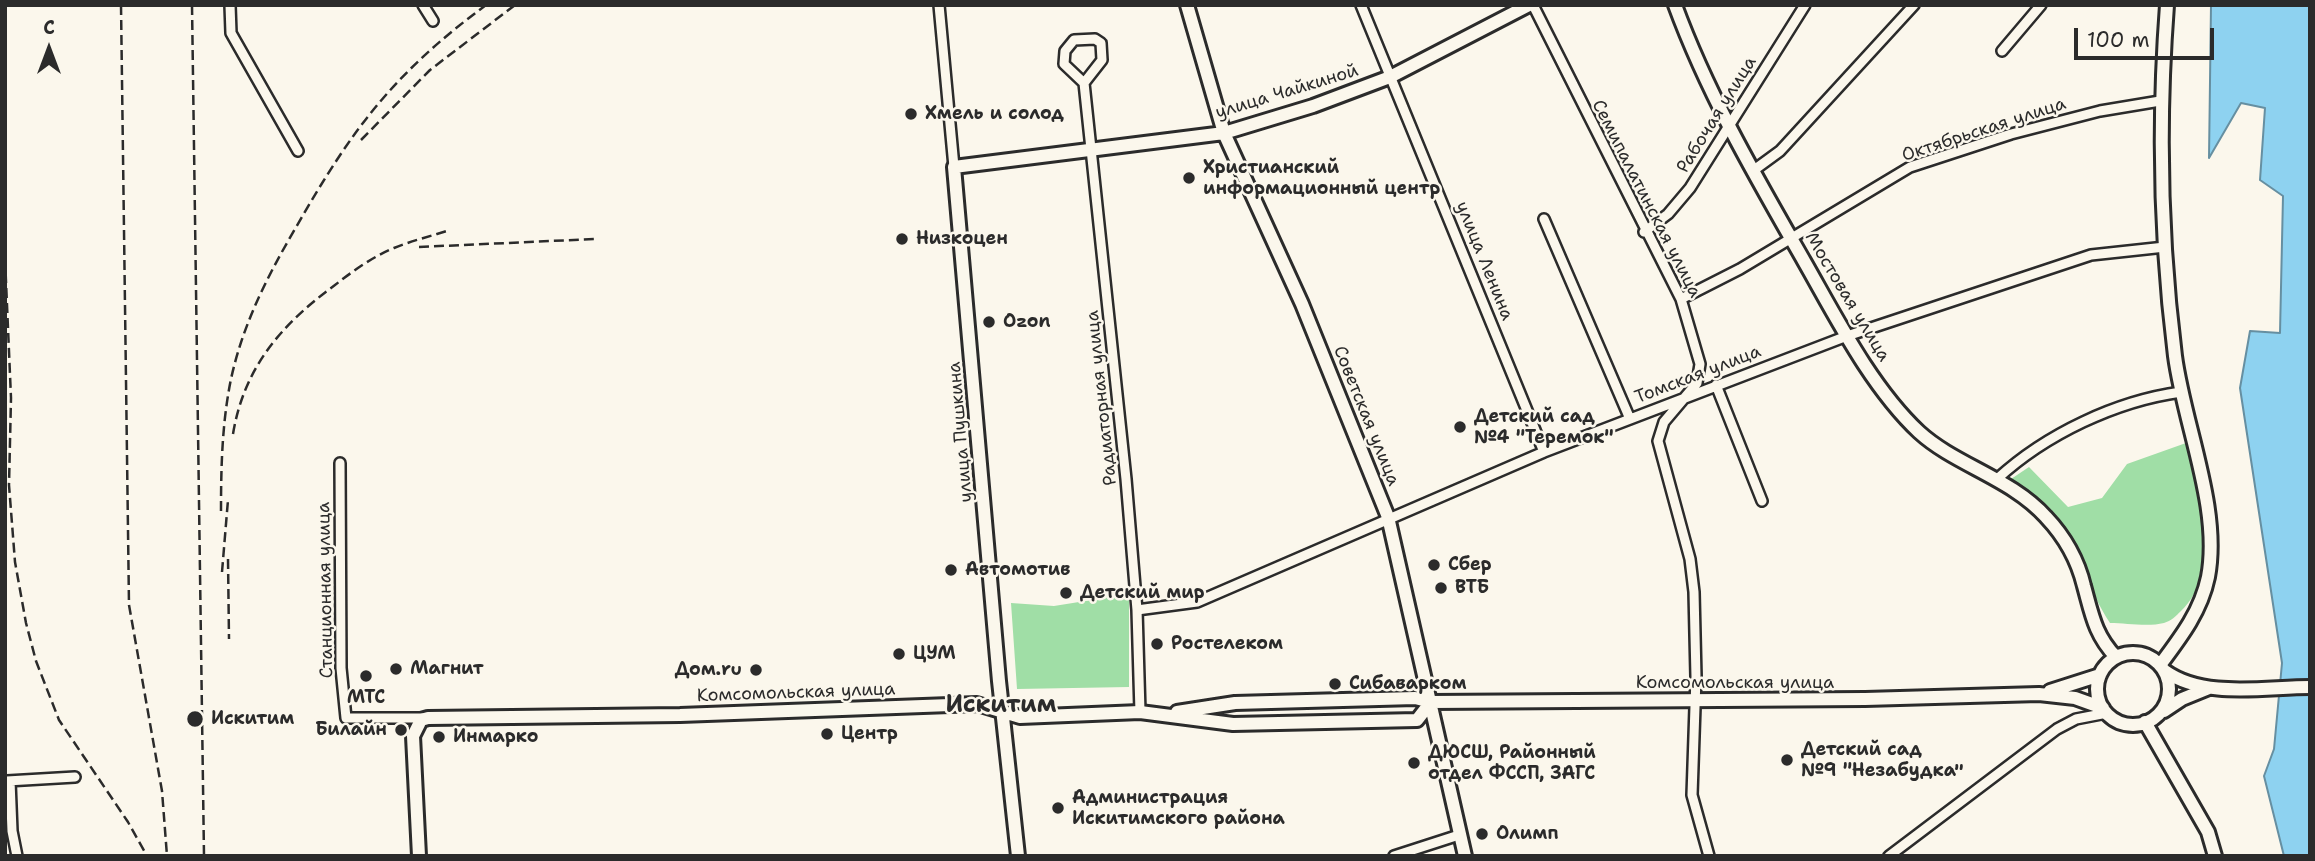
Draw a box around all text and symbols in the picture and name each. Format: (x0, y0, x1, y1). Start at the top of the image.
north arrow (14, 14, 84, 84)
scale bar (2077, 14, 2217, 58)
text: С (43, 15, 55, 40)
text: 100 m (2087, 26, 2150, 54)
street label: Рабочая улица (1672, 53, 1762, 177)
street label: улица Чайкиной (1213, 60, 1361, 124)
street label: Октябрьская улица (1899, 93, 2069, 167)
street label: Семипалатинская улица (1587, 96, 1705, 302)
place label: Хмель и солод (925, 103, 1064, 125)
marker: Хмель и солод (903, 106, 919, 122)
place label: Христианский информационный центр (1203, 157, 1440, 200)
marker: Христианский информационный центр (1181, 170, 1197, 186)
street label: улица Ленина (1450, 198, 1518, 324)
place label: Низкоцен (916, 228, 1008, 250)
street label: Мостовая улица (1800, 228, 1894, 366)
marker: Низкоцен (894, 231, 910, 247)
street label: Радиаторная улица (1082, 309, 1122, 487)
place label: Ozon (1003, 311, 1050, 333)
marker: Ozon (981, 314, 997, 330)
street label: Томская улица (1632, 341, 1764, 409)
street label: Советская улица (1328, 343, 1404, 489)
street label: улица Пушкина (944, 361, 978, 503)
place label: Детский сад №4 "Теремок" (1474, 406, 1614, 448)
marker: Детский сад №4 "Теремок" (1452, 419, 1468, 435)
street label: Станционная улица (314, 502, 338, 678)
place label: Сбер (1448, 554, 1492, 576)
marker: Сбер (1426, 557, 1442, 573)
place label: Автомотив (965, 559, 1070, 581)
marker: Автомотив (943, 562, 959, 578)
place label: ВТБ (1455, 577, 1489, 599)
marker: ВТБ (1433, 580, 1449, 596)
place label: Детский мир (1080, 582, 1204, 604)
marker: Детский мир (1058, 585, 1074, 601)
place label: Ростелеком (1171, 633, 1283, 655)
marker: Ростелеком (1149, 636, 1165, 652)
place label: ЦУМ (913, 643, 956, 665)
marker: ЦУМ (891, 646, 907, 662)
place label: Магнит (410, 658, 484, 680)
place label: Дом.ru (675, 659, 742, 681)
marker: Магнит (388, 661, 404, 677)
marker: Дом.ru (748, 662, 764, 678)
marker: МТС (358, 668, 374, 684)
street label: Комсомольская улица (1636, 672, 1834, 694)
place label: Сибаварком (1349, 673, 1466, 695)
marker: Сибаварком (1327, 676, 1343, 692)
street label: Комсомольская улица (696, 679, 896, 707)
place label: МТС (347, 687, 385, 709)
district label: Искитим (945, 692, 1057, 720)
place label: Искитим (211, 708, 294, 730)
marker: Искитим (185, 709, 205, 729)
place label: Билайн (315, 719, 387, 741)
marker: Билайн (393, 722, 409, 738)
place label: Центр (841, 723, 898, 745)
place label: Инмарко (453, 726, 538, 748)
marker: Центр (819, 726, 835, 742)
marker: Инмарко (431, 729, 447, 745)
place label: Детский сад №9 "Незабудка" (1801, 739, 1964, 782)
place label: ДЮСШ, Районный отдел ФССП, ЗАГС (1428, 742, 1596, 784)
marker: Детский сад №9 "Незабудка" (1779, 752, 1795, 768)
marker: ДЮСШ, Районный отдел ФССП, ЗАГС (1406, 755, 1422, 771)
place label: Администрация Искитимского района (1072, 787, 1285, 830)
marker: Администрация Искитимского района (1050, 800, 1066, 816)
place label: Олимп (1496, 823, 1559, 845)
marker: Олимп (1474, 826, 1490, 842)

